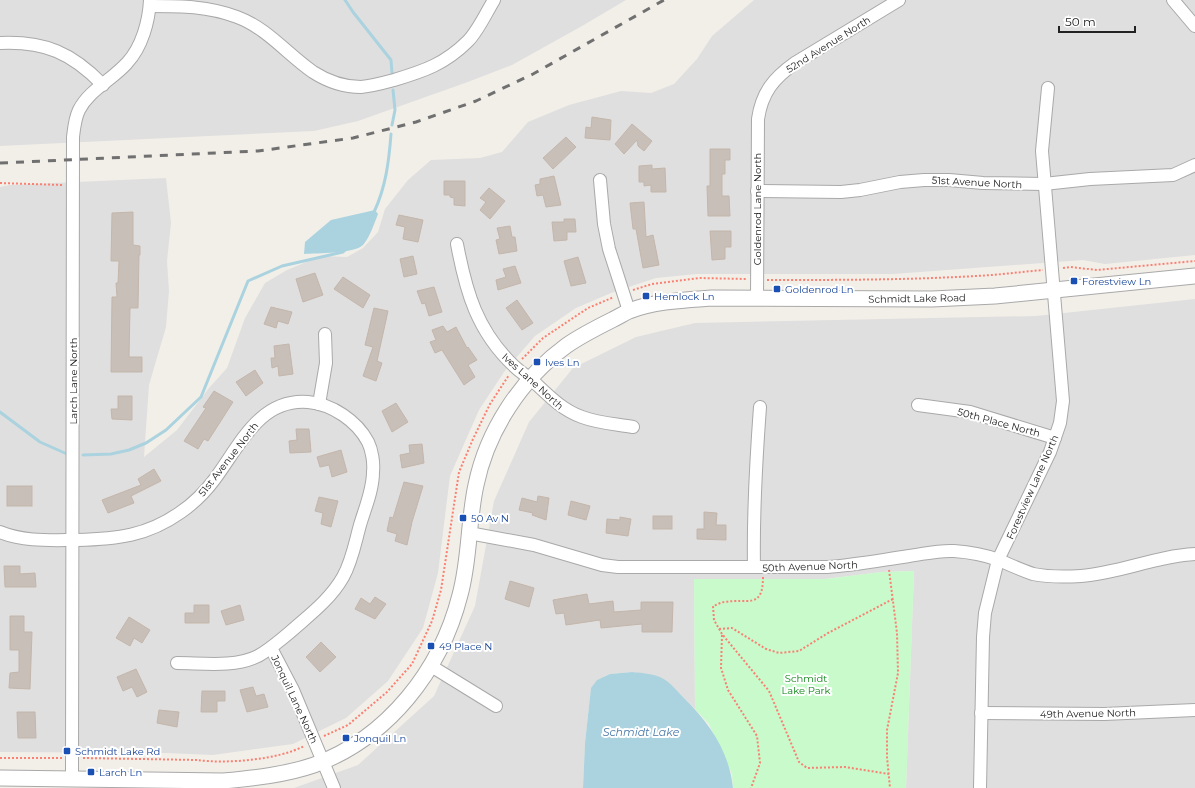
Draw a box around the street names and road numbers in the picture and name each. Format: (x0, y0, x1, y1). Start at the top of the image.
street label: 52nd Avenue North (784, 13, 873, 76)
street label: Goldenrod Lane North (751, 153, 764, 265)
street label: 51st Avenue North (931, 174, 1023, 191)
street label: Schmidt Lake Road (868, 291, 966, 306)
street label: Larch Lane North (67, 337, 80, 425)
street label: Ives Lane North (499, 350, 566, 412)
street label: 50th Place North (956, 405, 1042, 440)
street label: 51st Avenue North (195, 420, 261, 499)
street label: Forestview Lane North (1003, 433, 1061, 542)
street label: 50th Avenue North (762, 558, 858, 575)
street label: Jonquil Lane North (268, 652, 321, 746)
street label: 49th Avenue North (1040, 706, 1136, 721)

